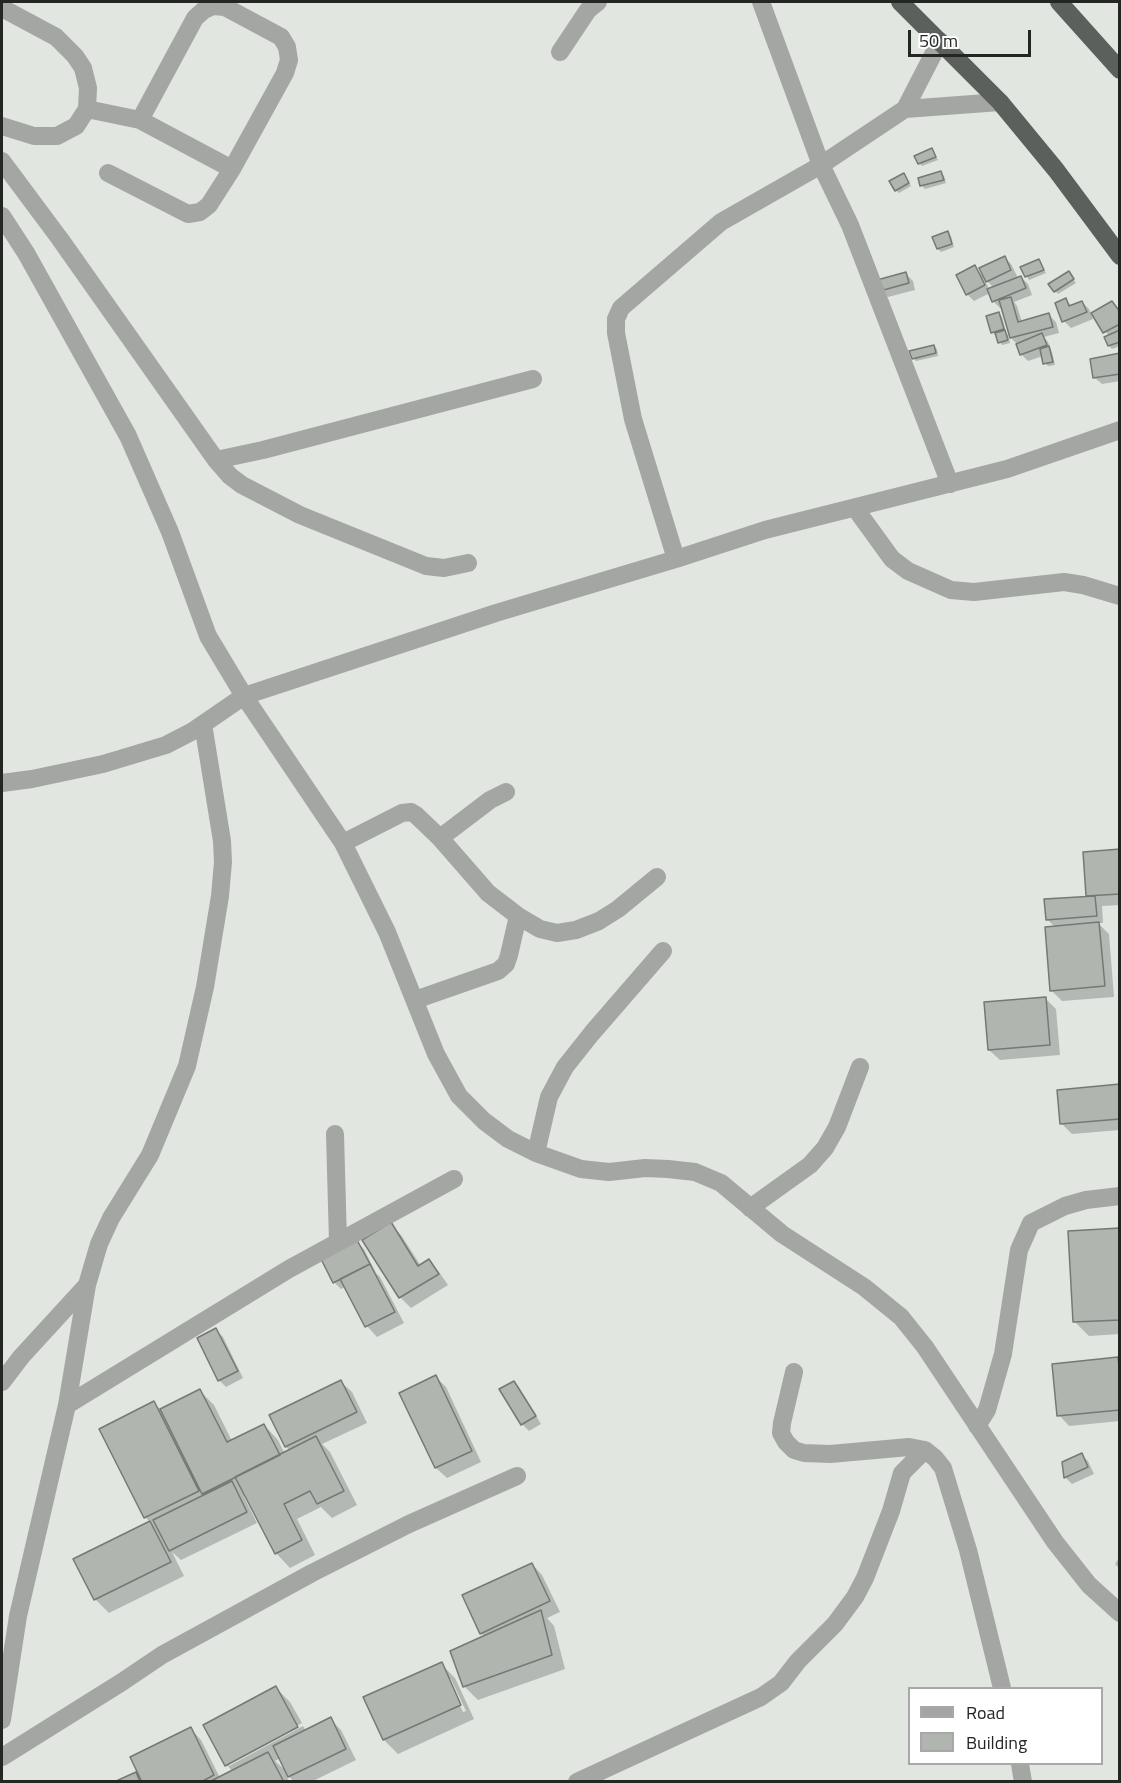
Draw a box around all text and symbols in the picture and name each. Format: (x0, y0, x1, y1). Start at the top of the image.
scale bar (911, 18, 1034, 56)
text: 50 m (919, 27, 958, 54)
legend (908, 1687, 1103, 1765)
text: Road (966, 1699, 1005, 1726)
text: Building (966, 1729, 1027, 1756)

